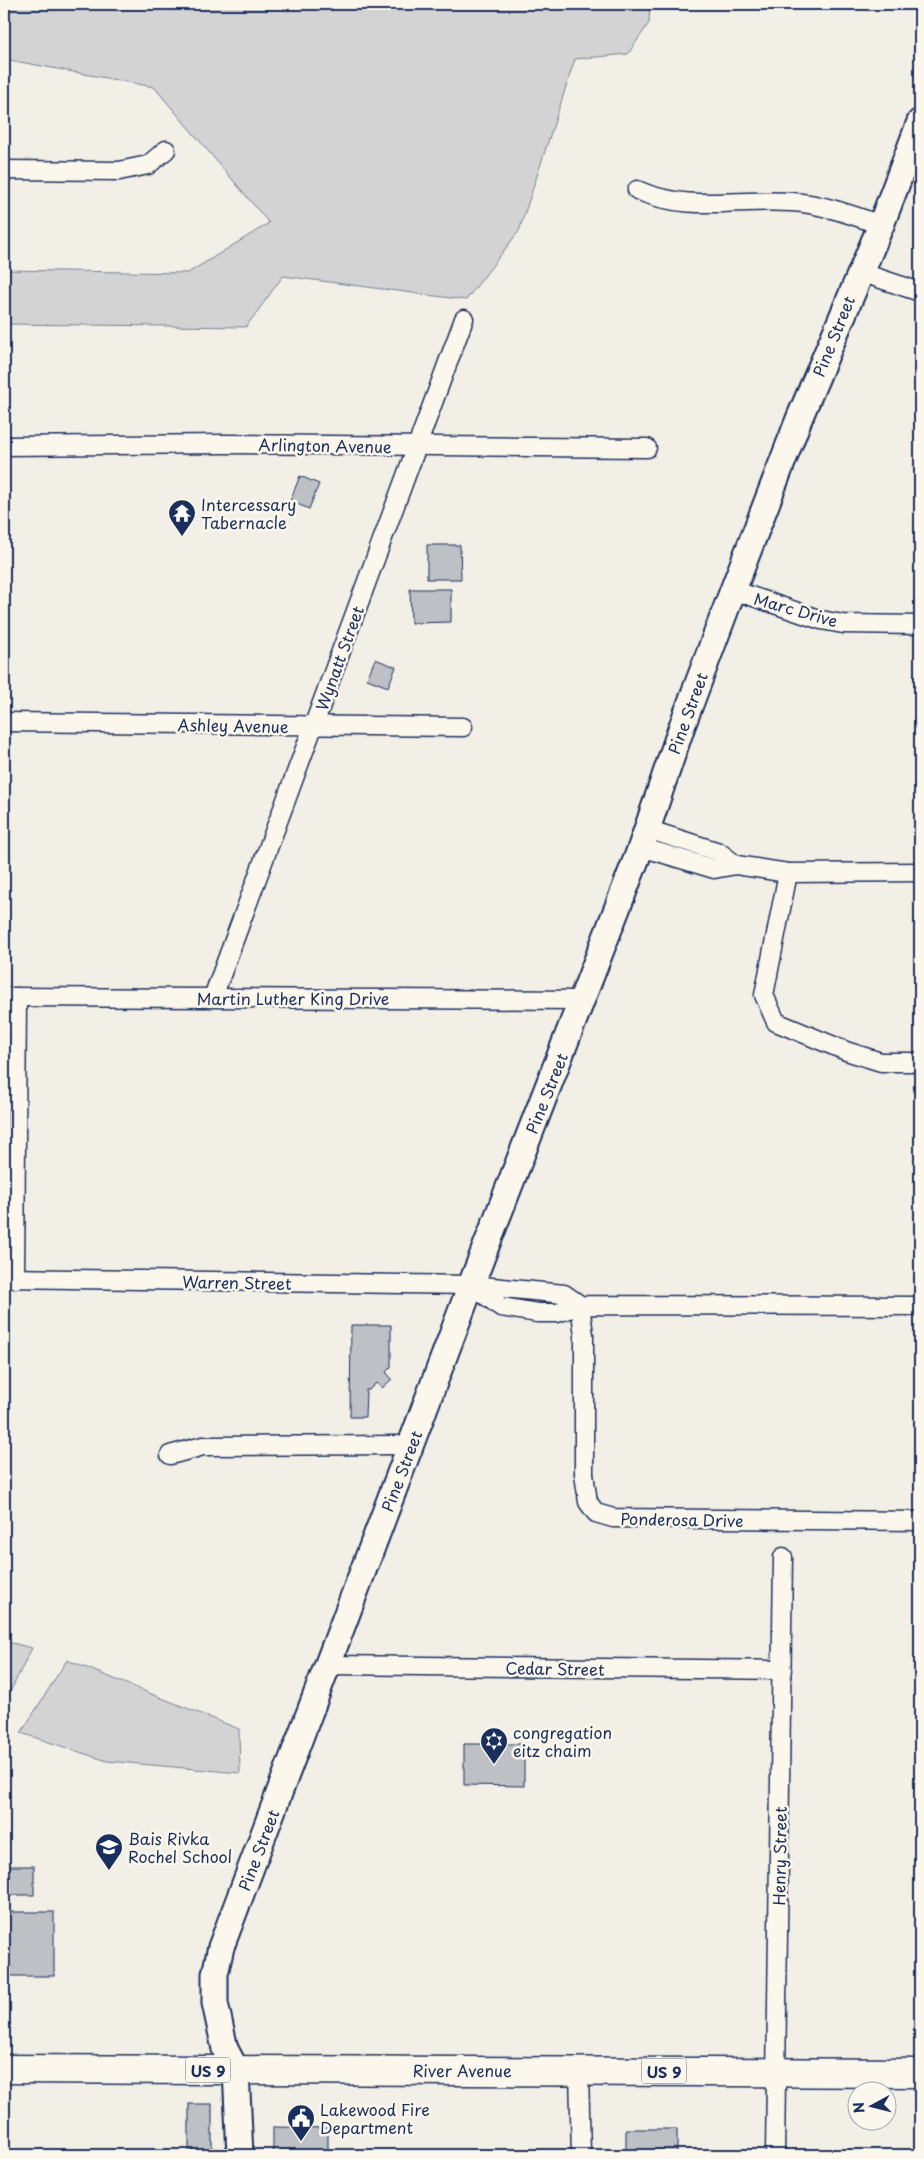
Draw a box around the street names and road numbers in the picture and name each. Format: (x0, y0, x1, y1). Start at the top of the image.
street label: Pine Street (806, 292, 860, 380)
street label: Arlington Avenue (258, 432, 392, 458)
street label: Marc Drive (751, 586, 841, 632)
street label: Wynatt Street (309, 602, 369, 714)
street label: Pine Street (661, 669, 713, 757)
street label: Ashley Avenue (177, 712, 289, 738)
street label: Martin Luther King Drive (197, 986, 389, 1010)
street label: Pine Street (519, 1049, 573, 1137)
street label: Warren Street (182, 1269, 292, 1295)
street label: Pine Street (375, 1427, 427, 1515)
street label: Ponderosa Drive (620, 1506, 744, 1532)
street label: Cedar Street (505, 1655, 605, 1681)
street label: Pine Street (232, 1806, 284, 1894)
street label: Henry Street (766, 1806, 792, 1906)
road number: US 9 (186, 2058, 230, 2082)
street label: River Avenue (412, 2058, 512, 2082)
road number: US 9 (642, 2058, 686, 2084)

